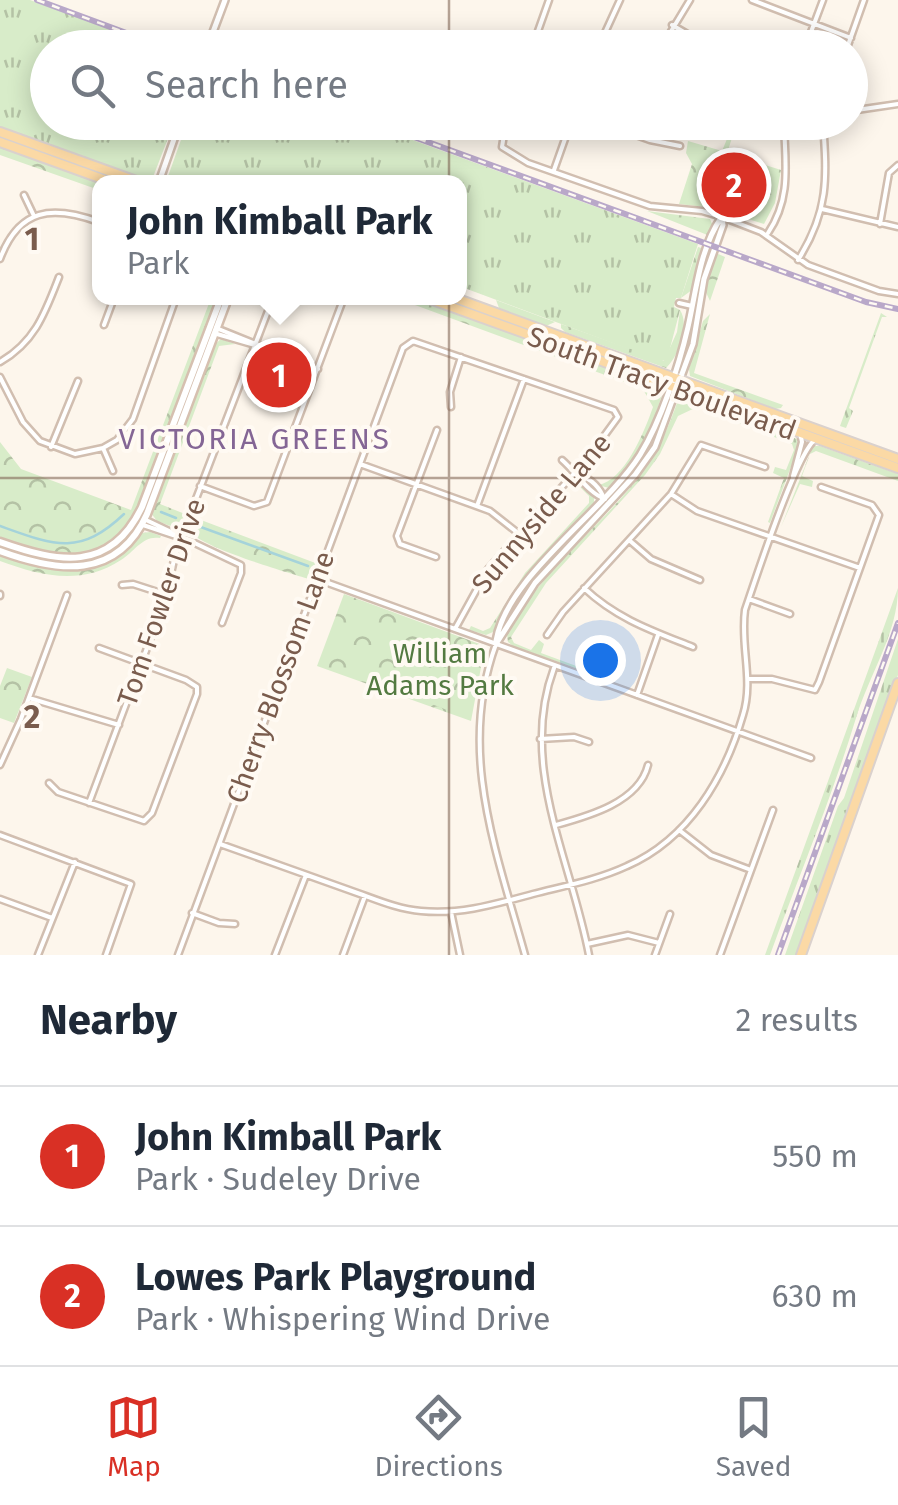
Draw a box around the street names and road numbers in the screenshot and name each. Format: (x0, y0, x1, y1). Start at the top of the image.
street label: South Tracy Boulevard (523, 320, 801, 447)
street label: Sunnyside Lane (465, 427, 618, 600)
street label: Tom Fowler Drive (111, 494, 212, 710)
street label: Cherry Blossom Lane (220, 547, 341, 808)

